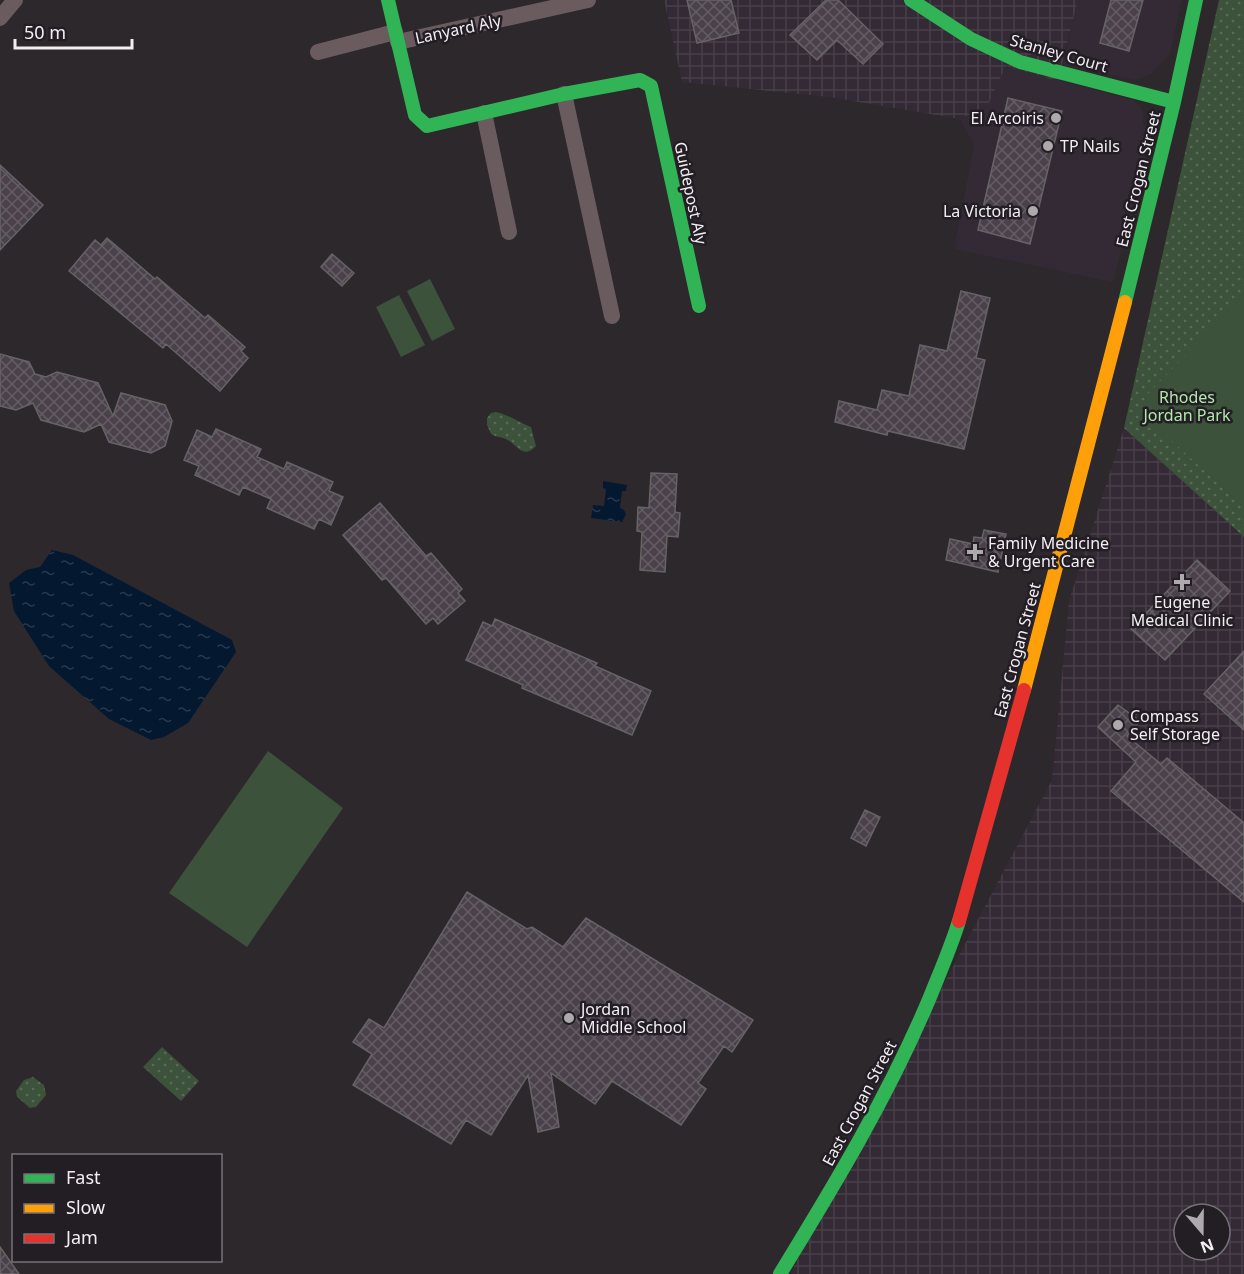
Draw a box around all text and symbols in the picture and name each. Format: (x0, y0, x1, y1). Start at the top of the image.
street label: Lanyard Aly (413, 9, 504, 49)
scale bar (15, 12, 132, 50)
text: 50 m (24, 20, 66, 44)
street label: Stanley Court (1008, 29, 1111, 78)
place label: El Arcoiris (970, 107, 1044, 129)
street label: East Crogan Street (1111, 109, 1166, 249)
marker: El Arcoiris (1049, 111, 1063, 125)
place label: TP Nails (1060, 135, 1120, 157)
marker: TP Nails (1041, 139, 1055, 153)
street label: Guidepost Aly (669, 140, 713, 247)
place label: La Victoria (943, 200, 1021, 222)
marker: La Victoria (1026, 204, 1040, 218)
park label: Rhodes Jordan Park (1141, 386, 1231, 426)
place label: Family Medicine & Urgent Care (988, 532, 1109, 572)
marker: Family Medicine & Urgent Care (966, 543, 984, 561)
marker: Eugene Medical Clinic (1173, 573, 1191, 591)
street label: East Crogan Street (988, 580, 1046, 720)
place label: Eugene Medical Clinic (1131, 591, 1234, 631)
place label: Compass Self Storage (1130, 705, 1220, 745)
marker: Compass Self Storage (1111, 718, 1125, 732)
place label: Jordan Middle School (579, 998, 686, 1038)
marker: Jordan Middle School (562, 1011, 576, 1025)
street label: East Crogan Street (817, 1036, 901, 1170)
legend (12, 1154, 222, 1262)
text: Fast (66, 1165, 101, 1189)
text: Slow (66, 1195, 105, 1219)
north arrow (1172, 1202, 1232, 1262)
text: Jam (64, 1225, 98, 1249)
text: N (1197, 1234, 1217, 1259)

